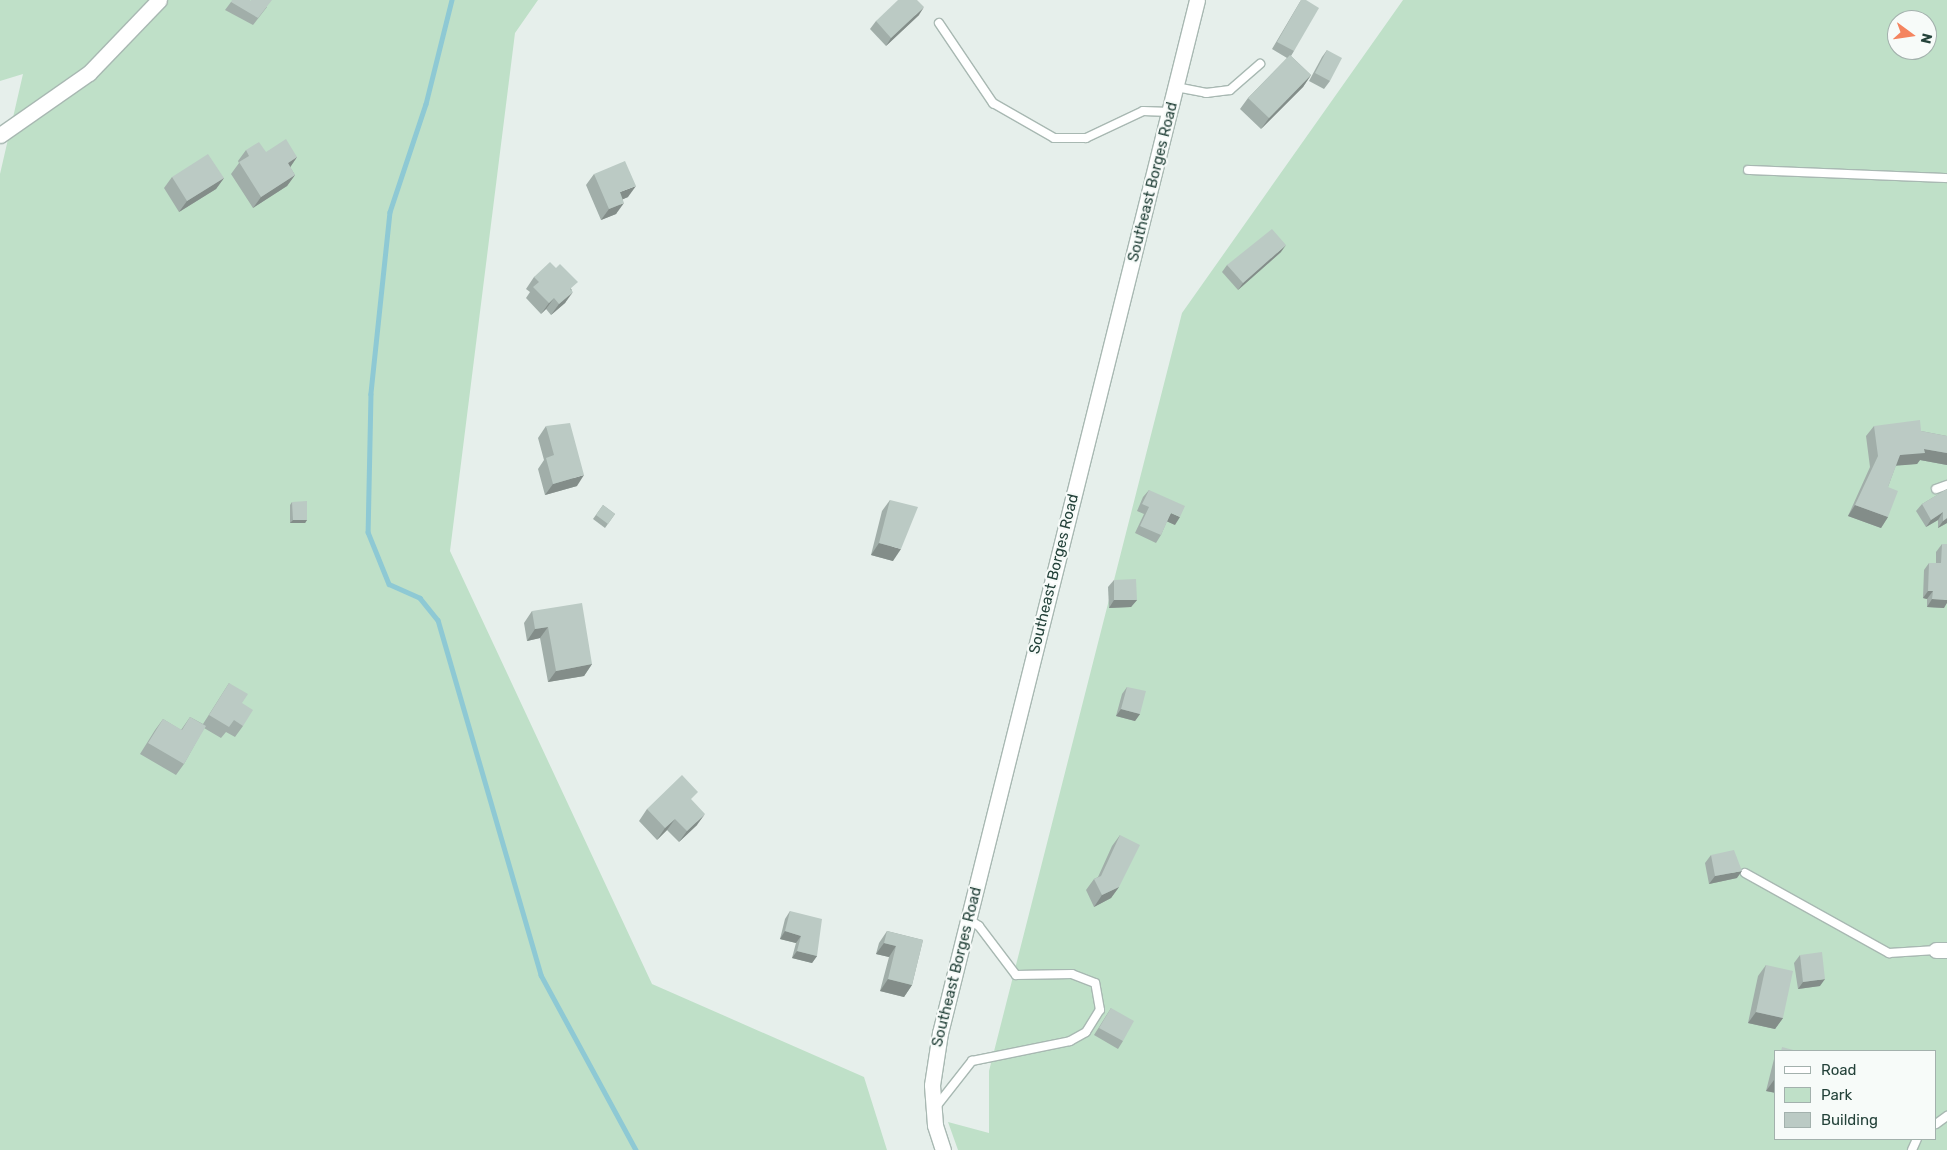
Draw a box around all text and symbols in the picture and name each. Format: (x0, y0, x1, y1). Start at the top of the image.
north arrow (1887, 10, 1937, 60)
text: N (1917, 32, 1936, 45)
street label: Southeast Borges Road (1124, 100, 1182, 264)
street label: Southeast Borges Road (1025, 492, 1083, 656)
street label: Southeast Borges Road (928, 885, 986, 1049)
legend (1774, 1050, 1937, 1140)
text: Road (1821, 1061, 1857, 1079)
text: Park (1821, 1086, 1852, 1104)
text: Building (1821, 1111, 1878, 1129)

